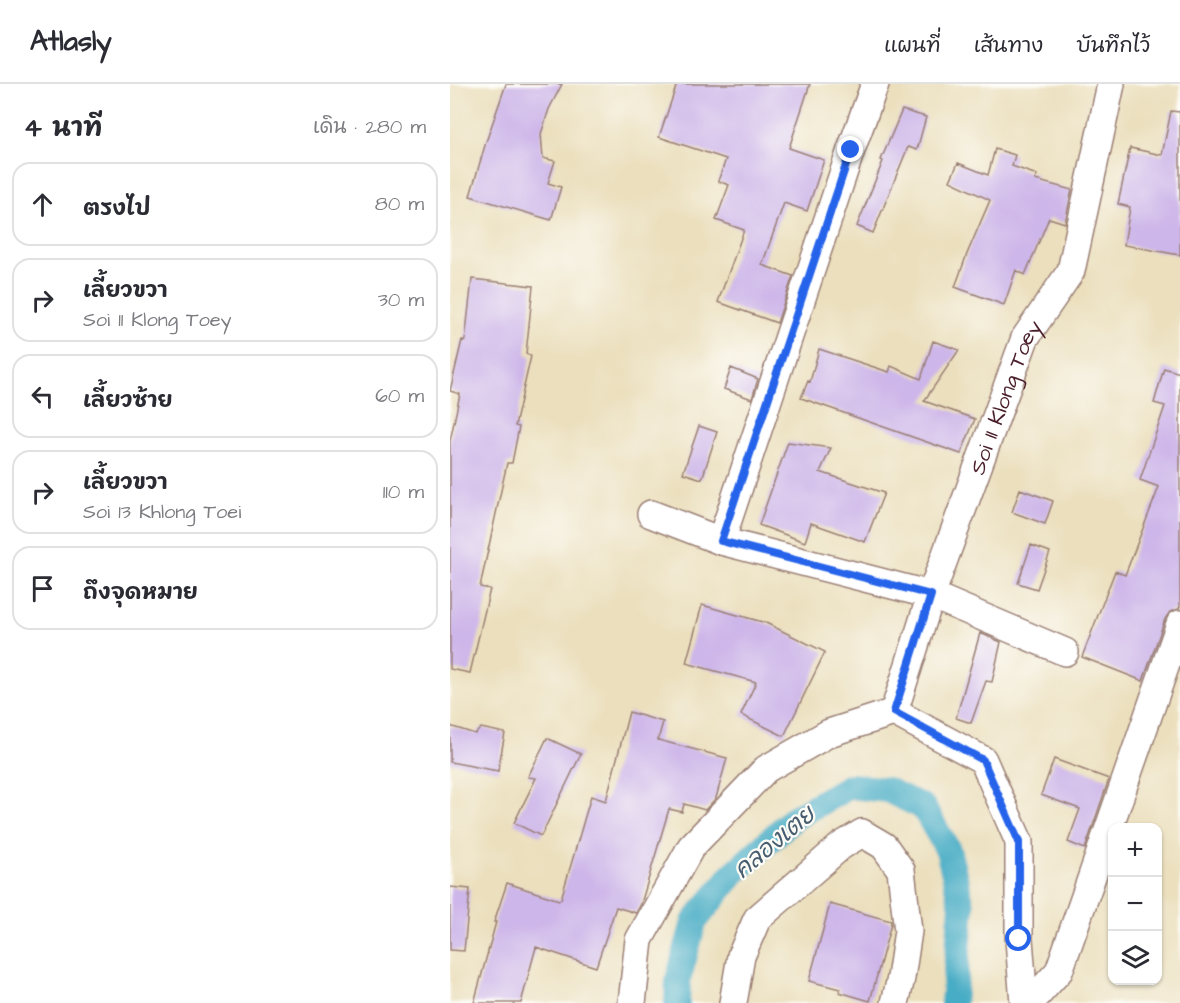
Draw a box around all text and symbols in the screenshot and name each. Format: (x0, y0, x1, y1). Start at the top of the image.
text: Atlasly (30, 22, 112, 61)
text: แผนที่ (884, 31, 941, 60)
text: เส้นทาง (974, 31, 1043, 60)
text: บันทึกไว้ (1076, 31, 1150, 60)
text: 4 นาที (24, 110, 102, 146)
text: เดิน · 280 m (313, 113, 426, 141)
route end (837, 136, 863, 162)
icon: ahead (26, 188, 59, 221)
text: 80 m (375, 190, 424, 218)
text: ตรงไป (83, 193, 151, 224)
text: เลี้ยวขวา (83, 275, 167, 306)
icon: right (26, 284, 59, 317)
text: 30 m (378, 286, 424, 314)
text: Soi 11 Klong Toey (83, 306, 232, 334)
street label: Soi 11 Klong Toey (962, 314, 1051, 479)
icon: left (26, 380, 59, 413)
text: 60 m (375, 382, 424, 410)
text: เลี้ยวซ้าย (83, 385, 173, 416)
text: เลี้ยวขวา (83, 467, 167, 498)
icon: right (26, 476, 59, 509)
text: 110 m (383, 478, 424, 506)
text: Soi 13 Khlong Toei (83, 498, 241, 526)
icon: arrive (26, 572, 59, 605)
text: ถึงจุดหมาย (83, 577, 198, 608)
water label: คลองเตย (726, 797, 825, 887)
map controls (1108, 823, 1162, 985)
button: + (1108, 823, 1162, 877)
button: − (1108, 877, 1162, 931)
route start (1005, 925, 1031, 951)
button: layers (1108, 931, 1162, 985)

